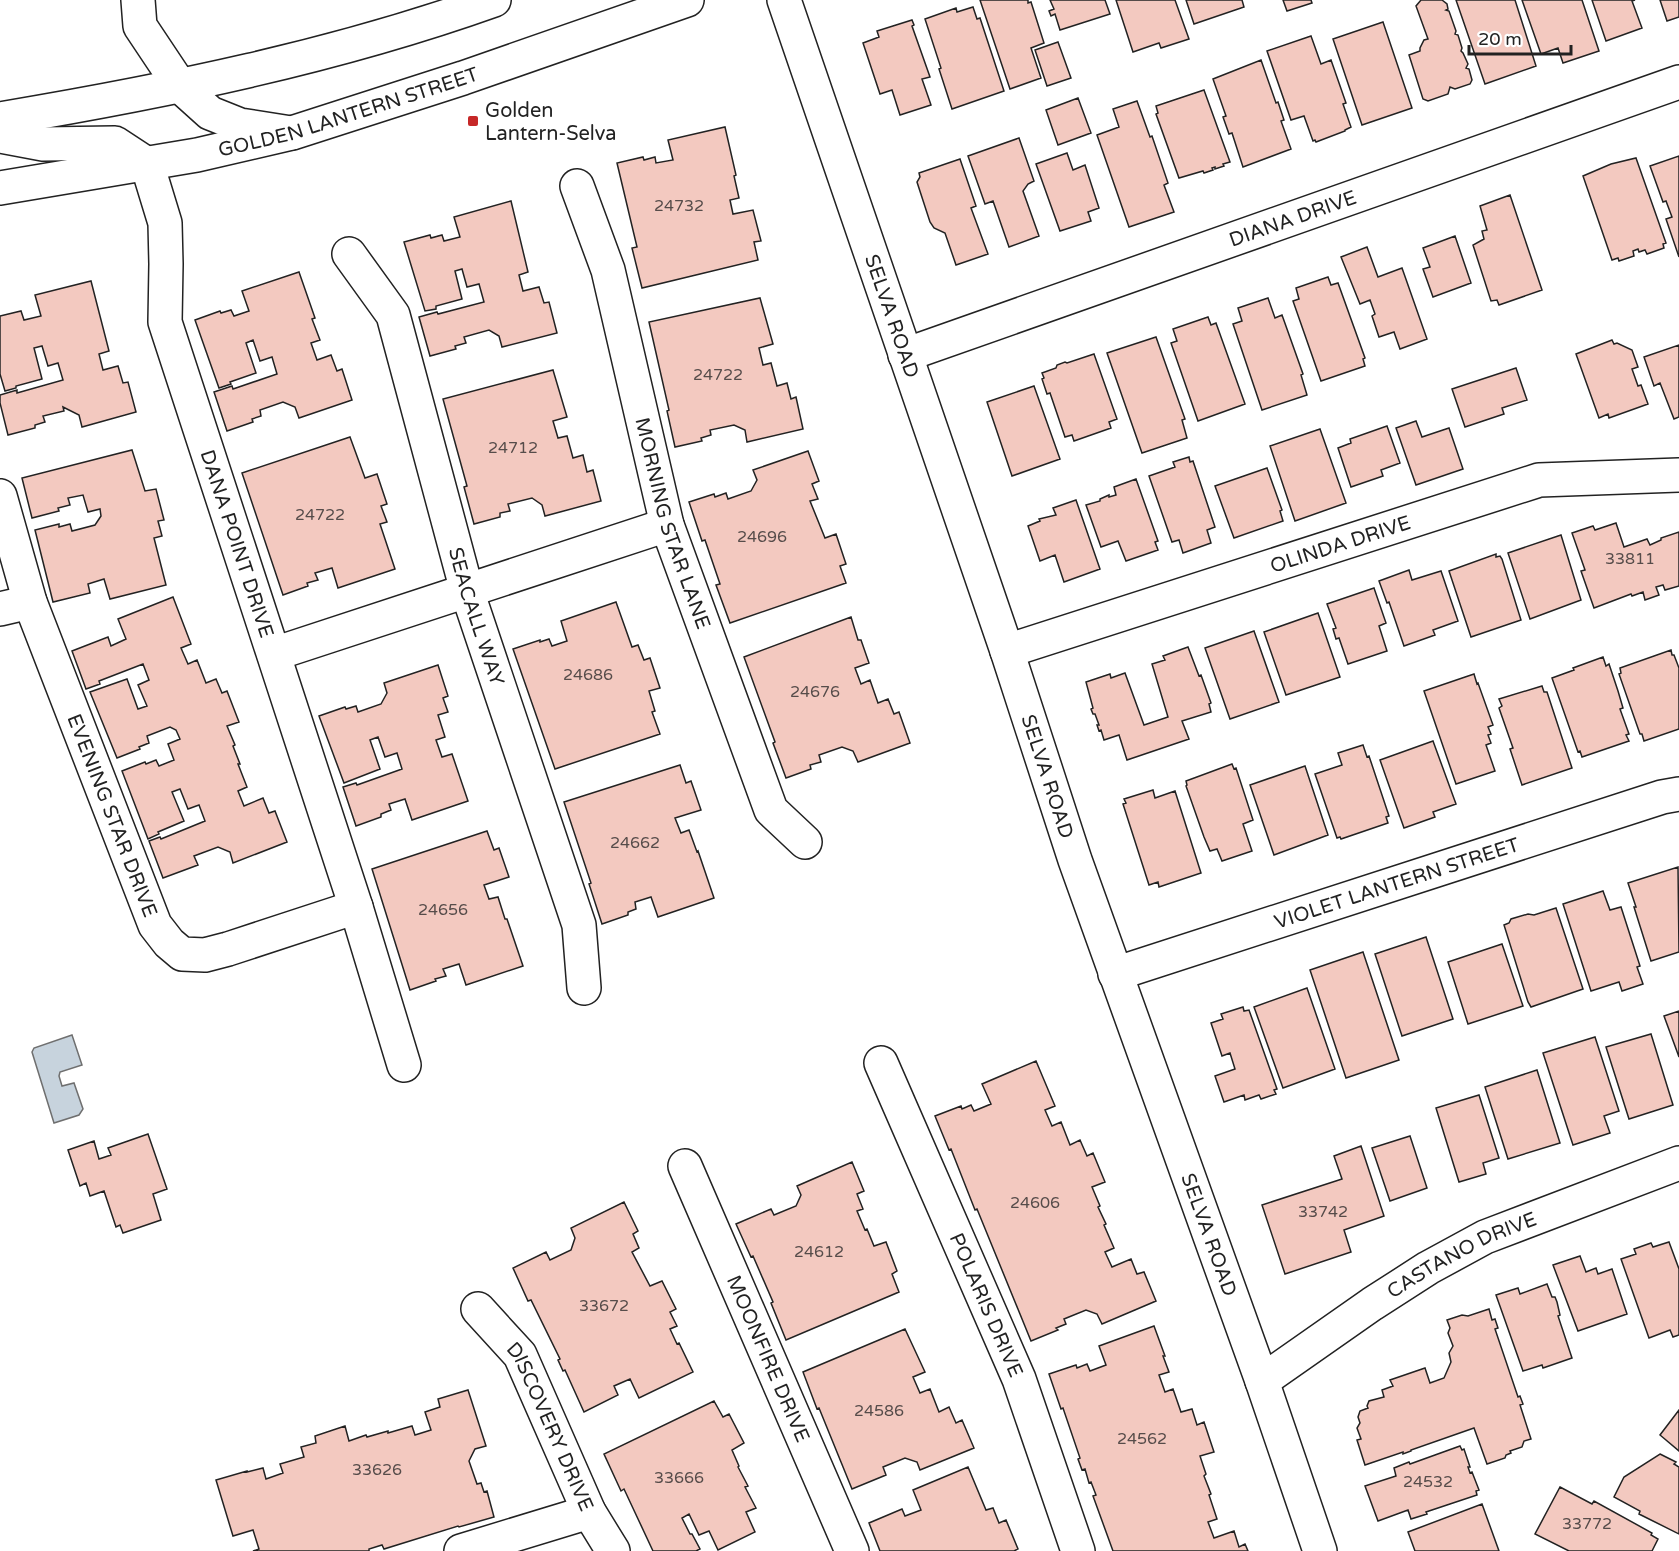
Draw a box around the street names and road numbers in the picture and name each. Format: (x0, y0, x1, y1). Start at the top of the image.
street label: GOLDEN LANTERN STREET (216, 63, 482, 163)
street label: DIANA DRIVE (1226, 186, 1360, 253)
street label: SELVA ROAD (859, 251, 924, 381)
street label: MORNING STAR LANE (629, 415, 715, 632)
street label: DANA POINT DRIVE (195, 447, 278, 641)
street label: OLINDA DRIVE (1267, 511, 1414, 579)
street label: SEACALL WAY (443, 545, 509, 689)
street label: EVENING STAR DRIVE (61, 711, 162, 921)
street label: SELVA ROAD (1015, 712, 1078, 842)
street label: VIOLET LANTERN STREET (1272, 833, 1522, 935)
street label: SELVA ROAD (1175, 1170, 1242, 1300)
street label: CASTANO DRIVE (1383, 1207, 1540, 1304)
street label: POLARIS DRIVE (944, 1230, 1028, 1381)
street label: MOONFIRE DRIVE (721, 1272, 814, 1446)
street label: DISCOVERY DRIVE (501, 1337, 598, 1515)

